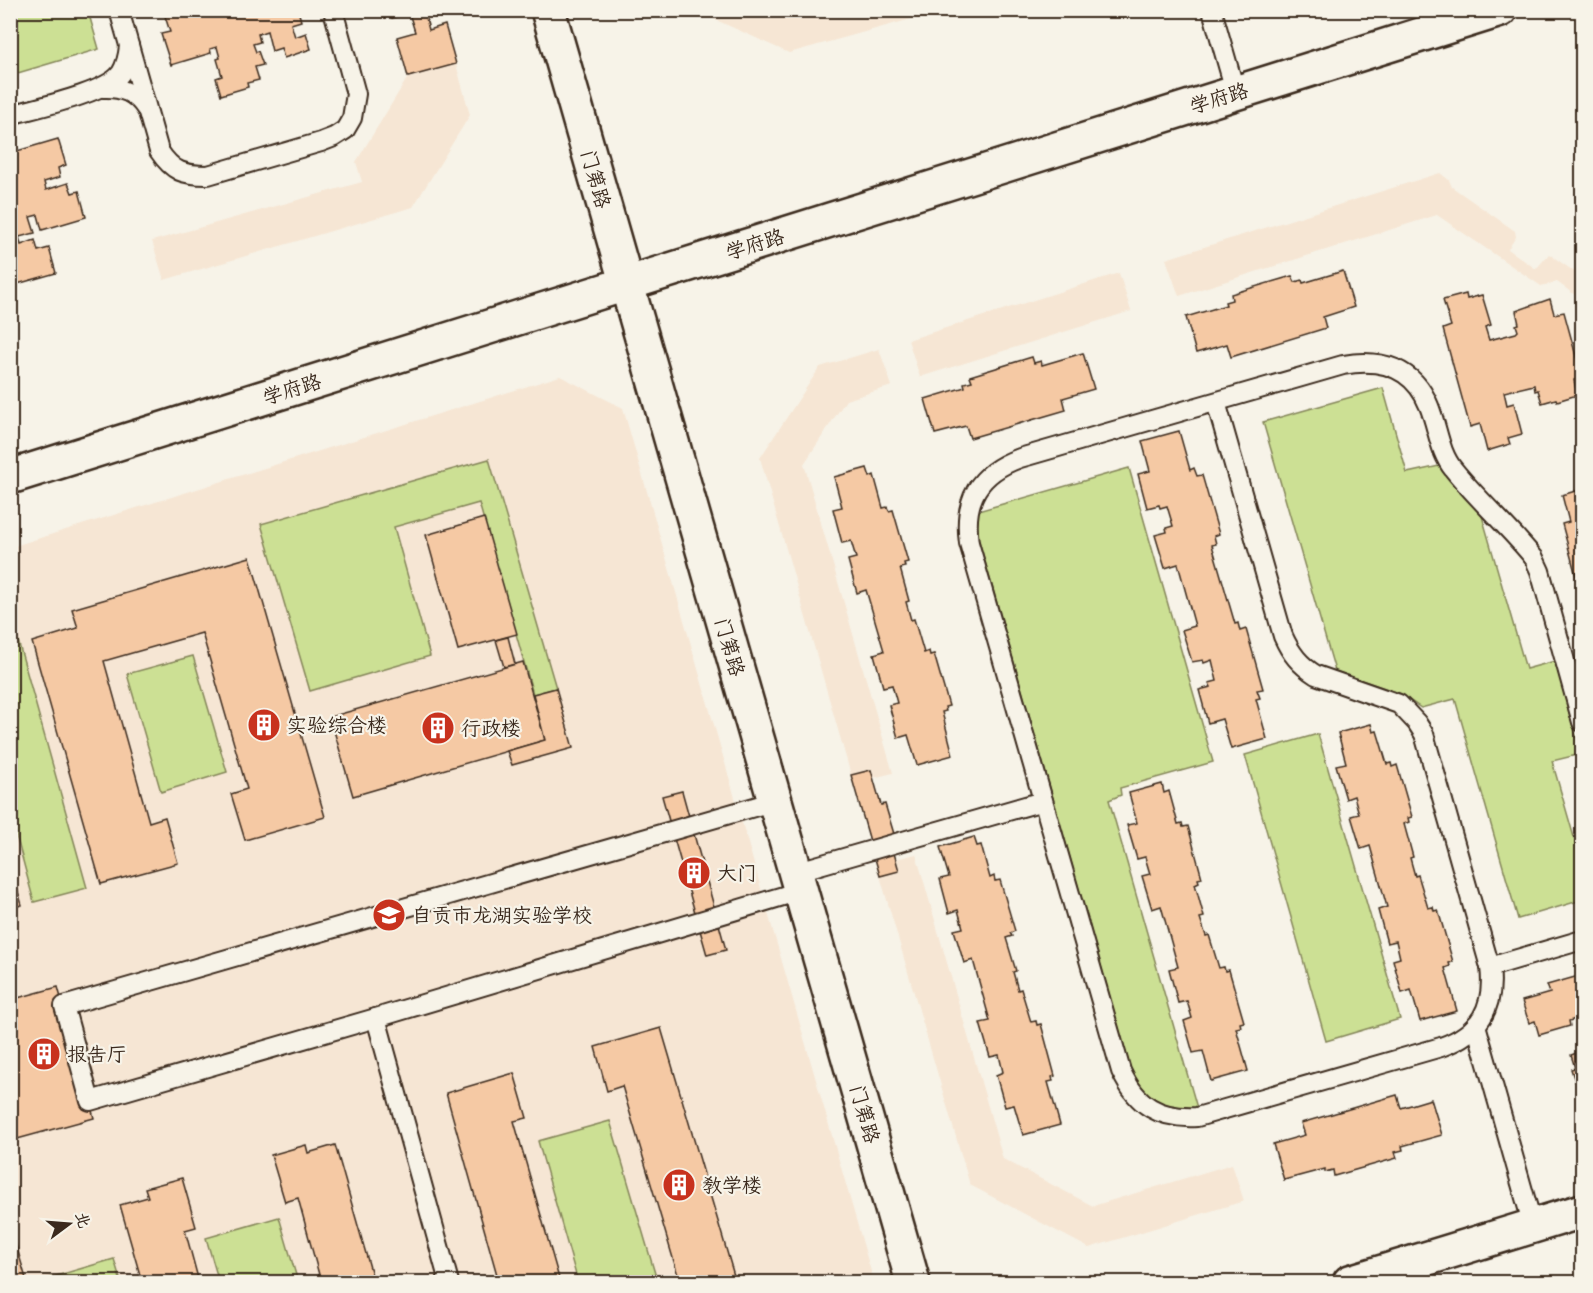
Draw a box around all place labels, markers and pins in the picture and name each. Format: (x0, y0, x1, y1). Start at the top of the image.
building icon: 实验综合楼 (246, 707, 282, 743)
building icon: 行政楼 (420, 710, 456, 746)
place label: 实验综合楼 (287, 714, 387, 737)
place label: 行政楼 (461, 717, 521, 740)
building icon: 大门 (676, 855, 712, 891)
place label: 大门 (717, 862, 757, 885)
school or university icon: 自贡市龙湖实验学校 (371, 897, 407, 933)
place label: 自贡市龙湖实验学校 (412, 904, 592, 927)
building icon: 报告厅 (26, 1036, 62, 1072)
place label: 报告厅 (67, 1043, 127, 1066)
building icon: 教学楼 (661, 1167, 697, 1203)
place label: 教学楼 (702, 1174, 762, 1197)

